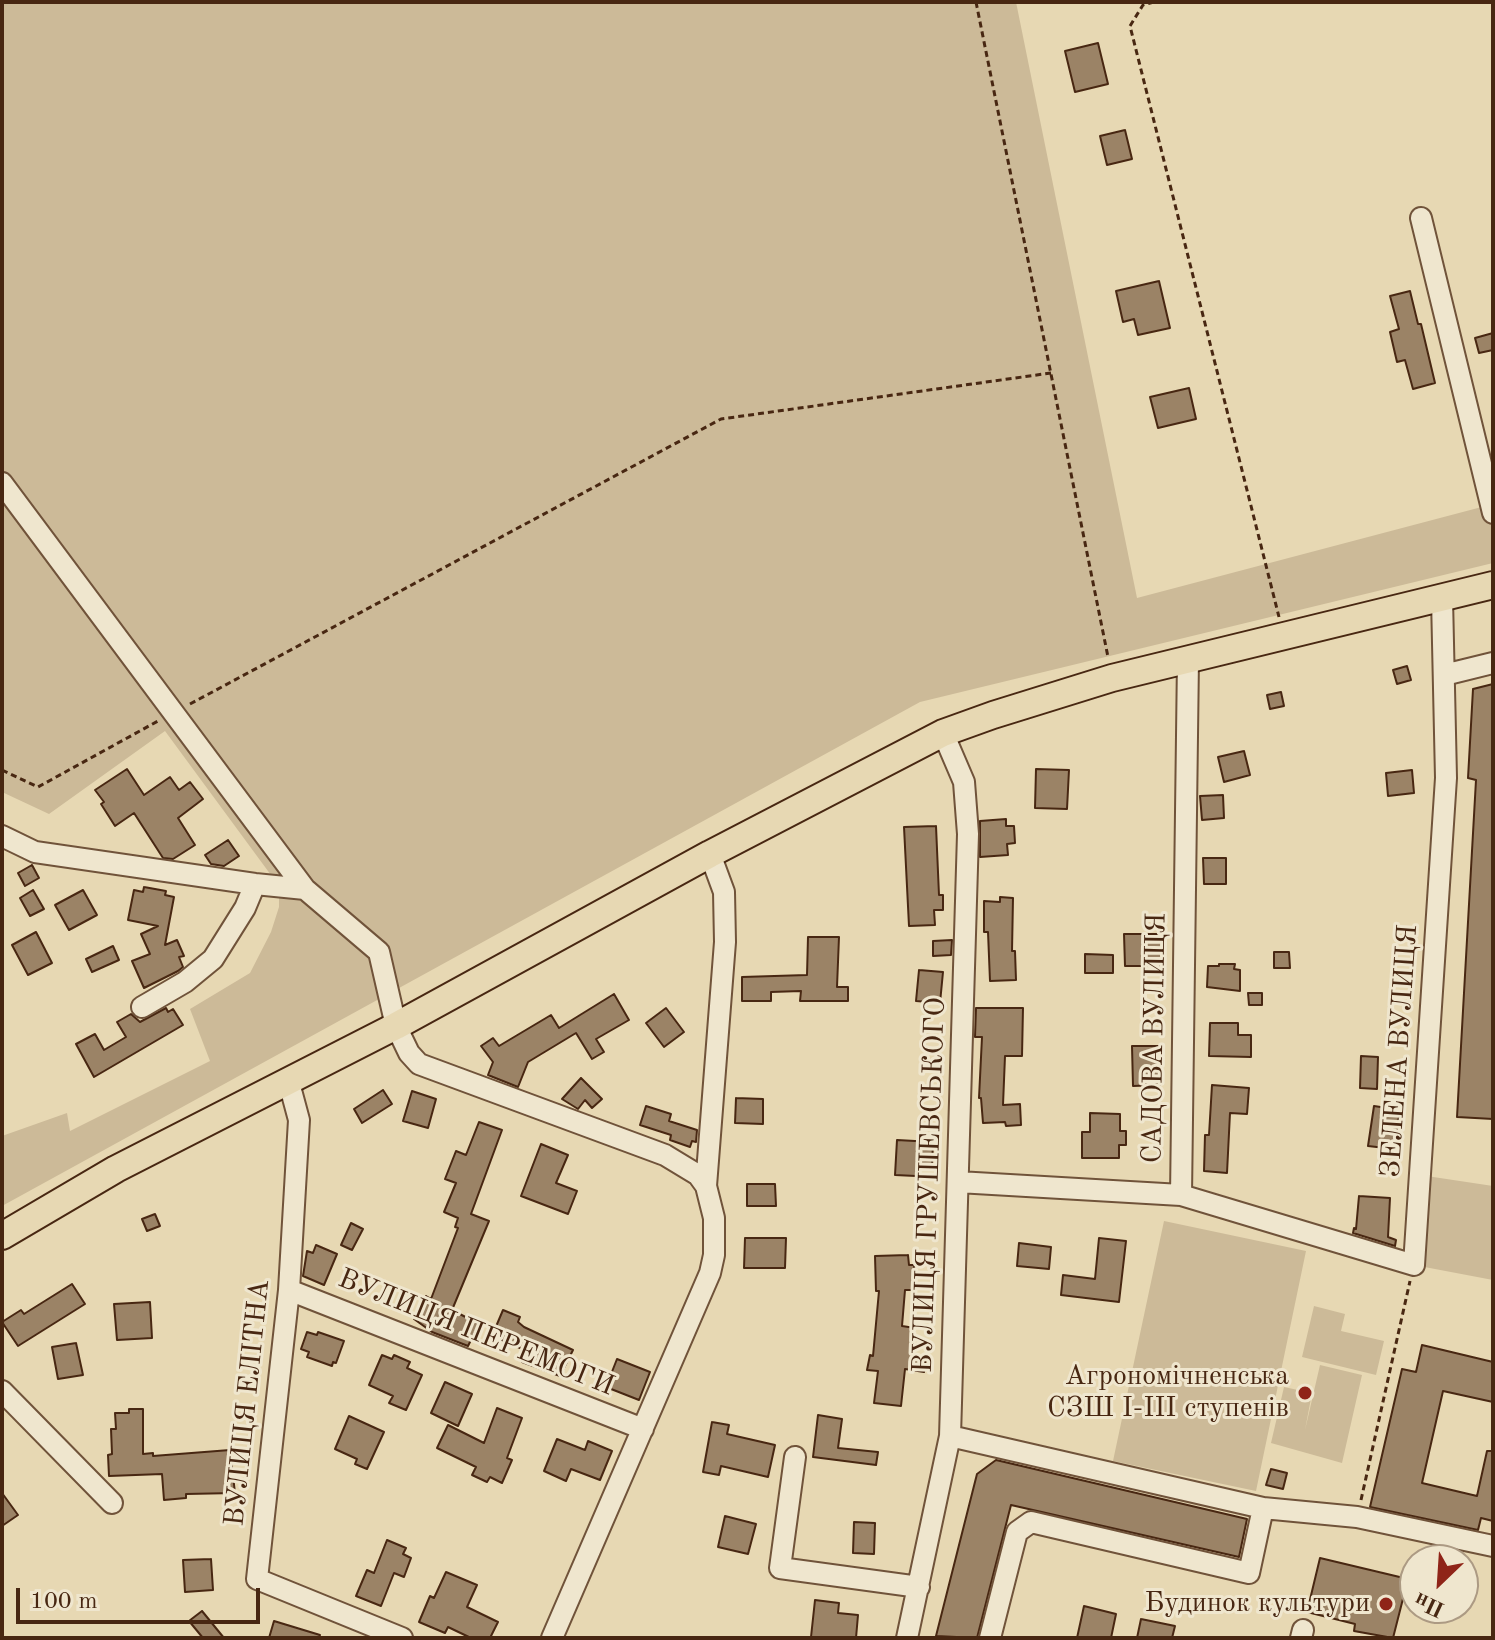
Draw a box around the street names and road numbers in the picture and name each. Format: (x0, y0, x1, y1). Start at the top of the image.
street label: САДОВА ВУЛИЦЯ (1136, 912, 1174, 1164)
street label: ЗЕЛЕНА ВУЛИЦЯ (1374, 923, 1426, 1179)
street label: ВУЛИЦЯ ГРУШЕВСЬКОГО (907, 996, 953, 1374)
street label: ВУЛИЦЯ ПЕРЕМОГИ (333, 1262, 619, 1404)
street label: ВУЛИЦЯ ЕЛІТНА (218, 1278, 278, 1528)

